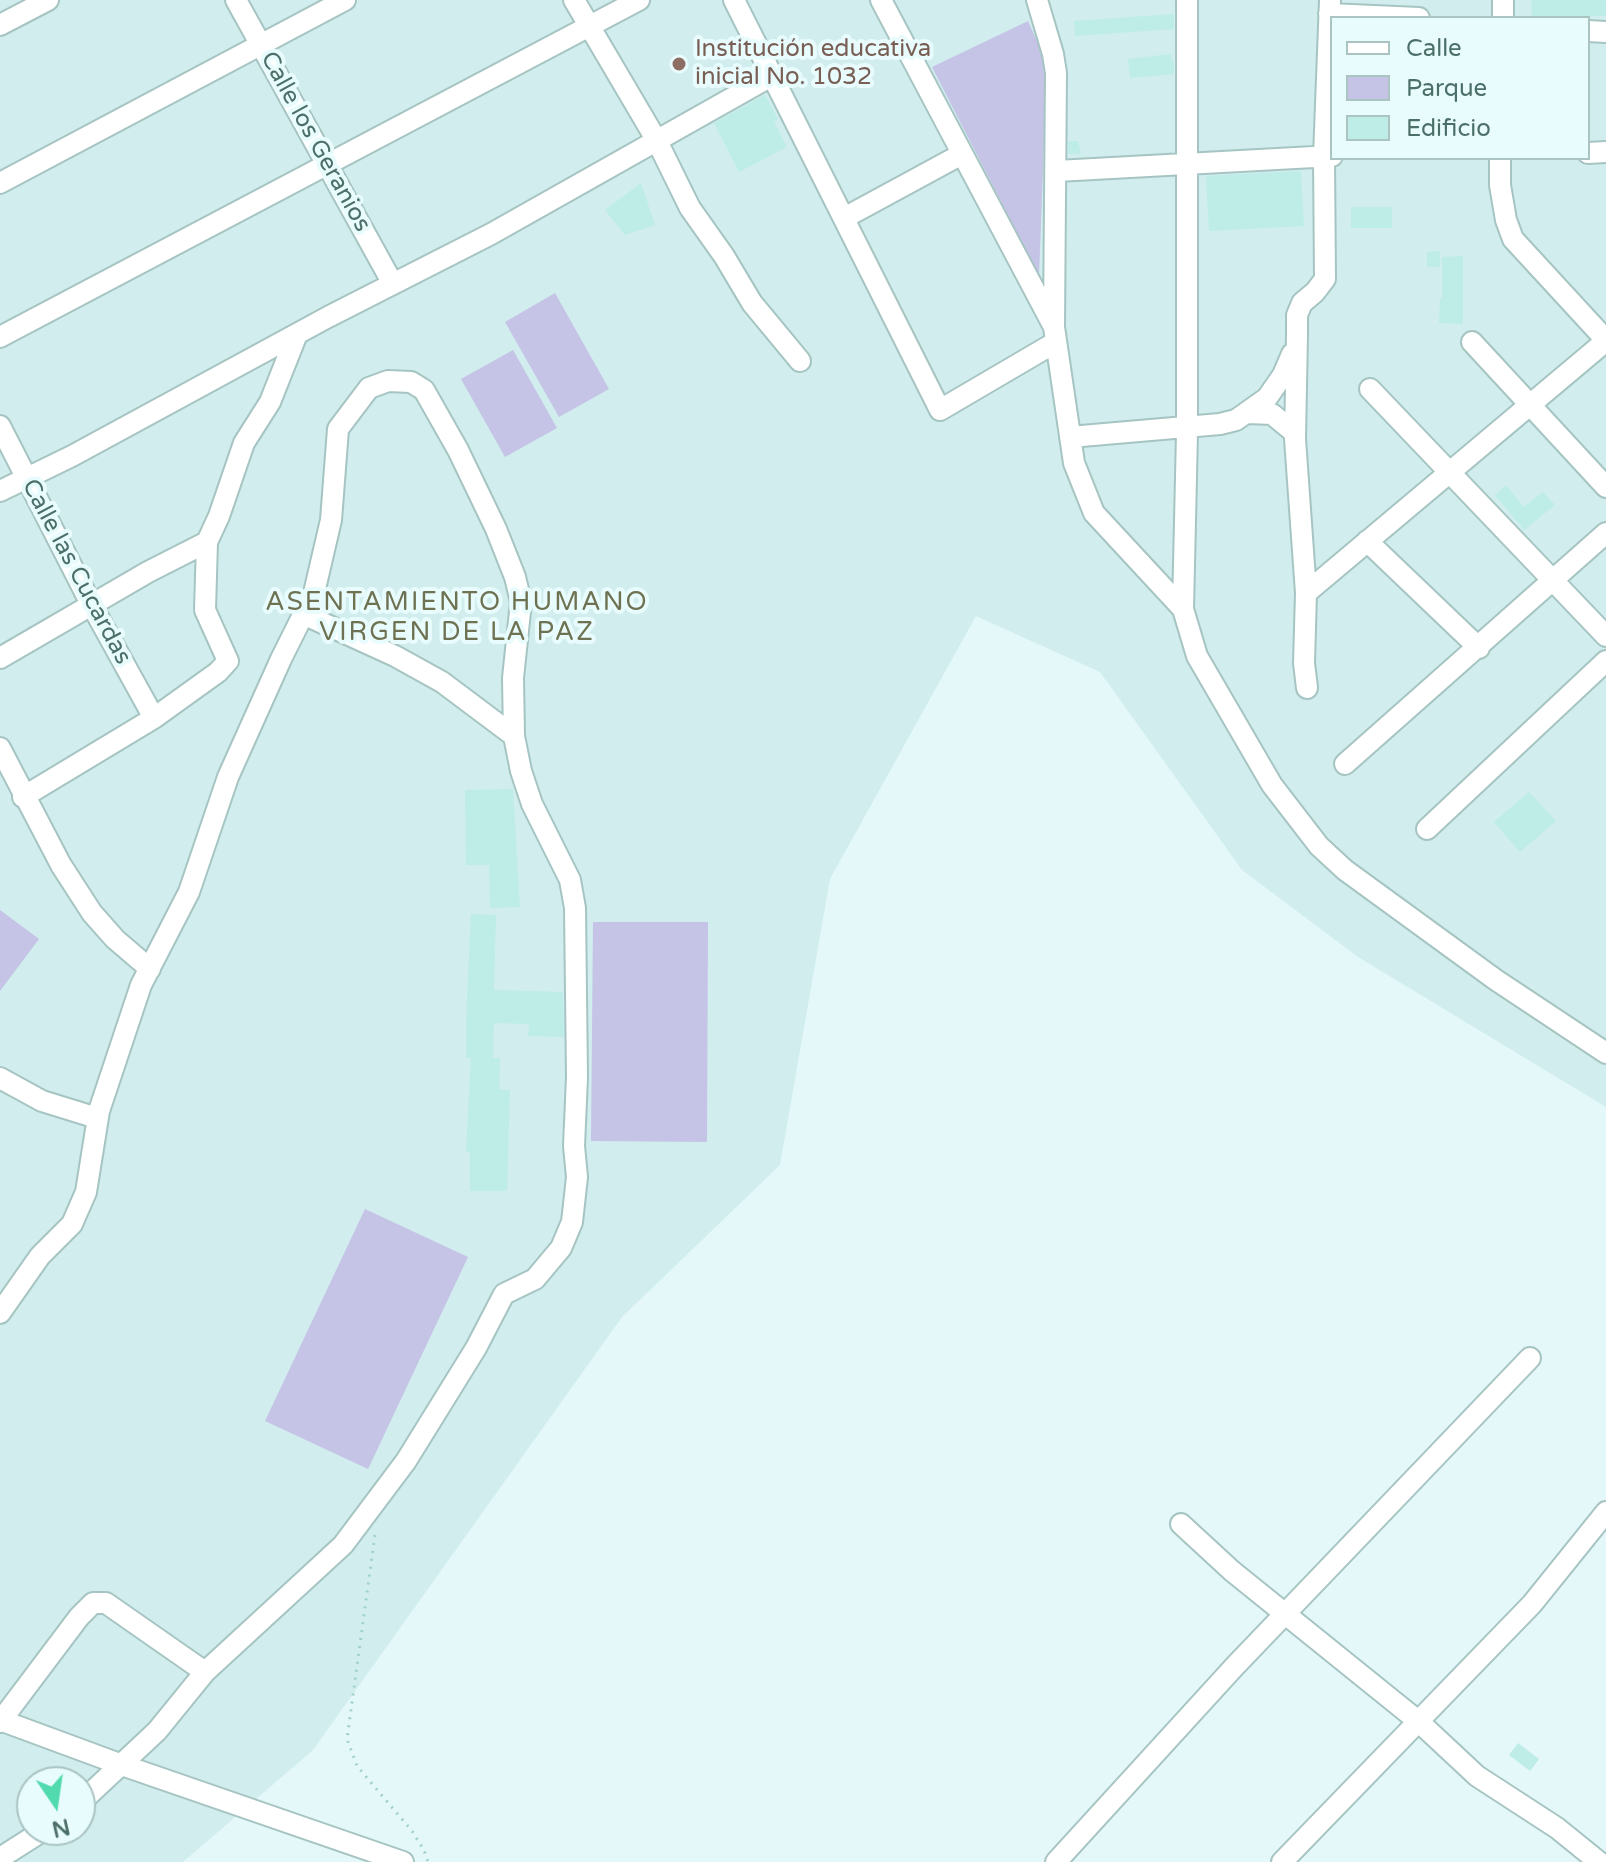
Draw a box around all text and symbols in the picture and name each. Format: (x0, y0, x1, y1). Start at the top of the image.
legend (1330, 16, 1590, 160)
text: Calle (1406, 34, 1462, 63)
place label: Institución educativa inicial No. 1032 (695, 36, 931, 92)
street label: Calle los Geranios (254, 47, 376, 237)
marker: Institución educativa inicial No. 1032 (670, 55, 688, 73)
text: Parque (1406, 74, 1487, 103)
text: Edificio (1406, 114, 1491, 143)
street label: Calle las Cucardas (15, 475, 137, 669)
district label: ASENTAMIENTO HUMANO VIRGEN DE LA PAZ (265, 587, 649, 648)
north arrow (16, 1766, 96, 1846)
text: N (49, 1813, 72, 1842)

